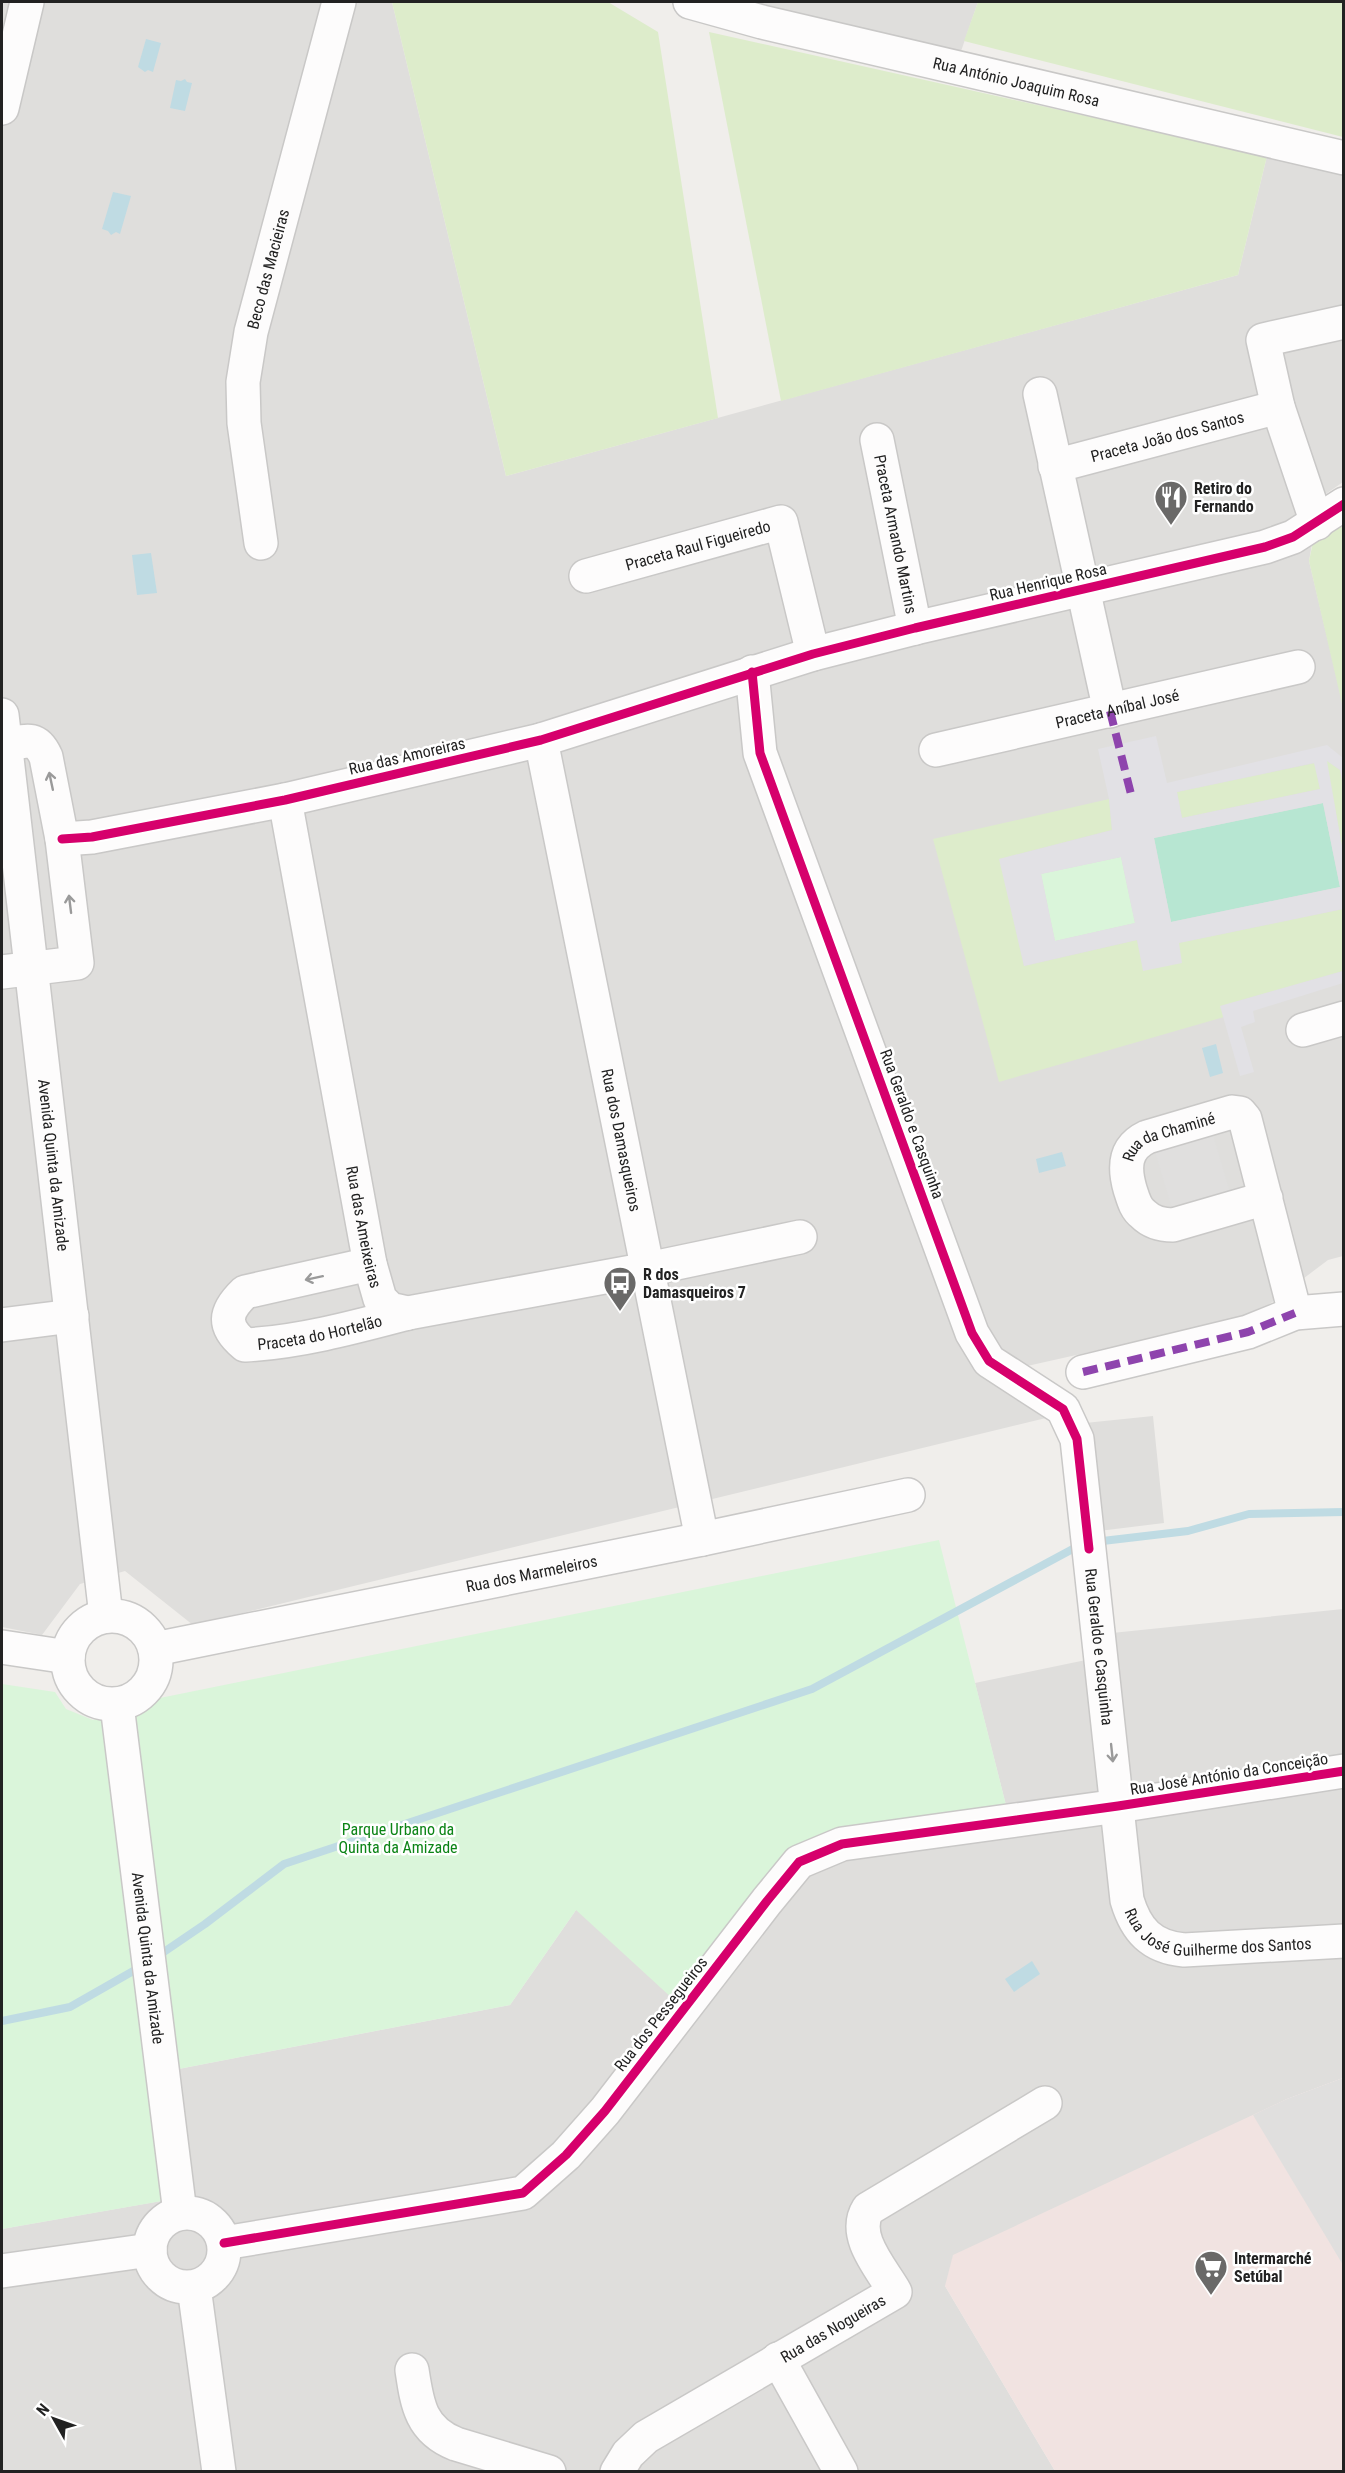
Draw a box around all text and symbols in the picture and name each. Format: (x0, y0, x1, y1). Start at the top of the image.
street label: Rua António Joaquim Rosa (931, 53, 1102, 110)
street label: Beco das Macieiras (243, 207, 293, 331)
street label: Praceta João dos Santos (1088, 407, 1246, 466)
street label: Praceta Armando Martins (871, 453, 921, 615)
restaurant icon: Retiro do Fernando (1153, 479, 1189, 526)
place label: Retiro do Fernando (1194, 479, 1254, 516)
street label: Praceta Raul Figueiredo (623, 516, 772, 574)
street label: Rua Henrique Rosa (988, 559, 1108, 605)
street label: Praceta Aníbal José (1054, 685, 1181, 732)
street label: Rua das Amoreiras (347, 733, 467, 779)
one-way arrow (45, 772, 57, 791)
one-way arrow (64, 895, 75, 915)
street label: Rua Geraldo e Casquinha (876, 1047, 948, 1201)
street label: Rua dos Damasqueiros (598, 1067, 645, 1213)
street label: Avenida Quinta da Amizade (35, 1078, 73, 1252)
street label: Rua da Chaminé (1118, 1108, 1217, 1164)
street label: Rua das Ameixeiras (343, 1164, 386, 1290)
bus stop icon: R dos Damasqueiros 7 (602, 1265, 638, 1312)
place label: R dos Damasqueiros 7 (643, 1265, 746, 1302)
one-way arrow (304, 1273, 323, 1285)
street label: Praceta do Hortelão (257, 1311, 384, 1354)
street label: Rua dos Marmeleiros (464, 1551, 599, 1596)
street label: Rua Geraldo e Casquinha (1082, 1567, 1117, 1726)
one-way arrow (1107, 1743, 1118, 1763)
street label: Rua José António da Conceição (1129, 1749, 1329, 1799)
park label: Parque Urbano da Quinta da Amizade (338, 1820, 458, 1857)
street label: Avenida Quinta da Amizade (128, 1871, 168, 2045)
street label: Rua José Guilherme dos Santos (1121, 1905, 1312, 1960)
street label: Rua dos Pessegueiros (611, 1953, 711, 2075)
supermarket icon: Intermarché Setúbal (1193, 2249, 1229, 2296)
place label: Intermarché Setúbal (1234, 2249, 1312, 2286)
street label: Rua das Nogueiras (777, 2290, 889, 2366)
north arrow (24, 2389, 84, 2449)
text: N (32, 2400, 53, 2420)

